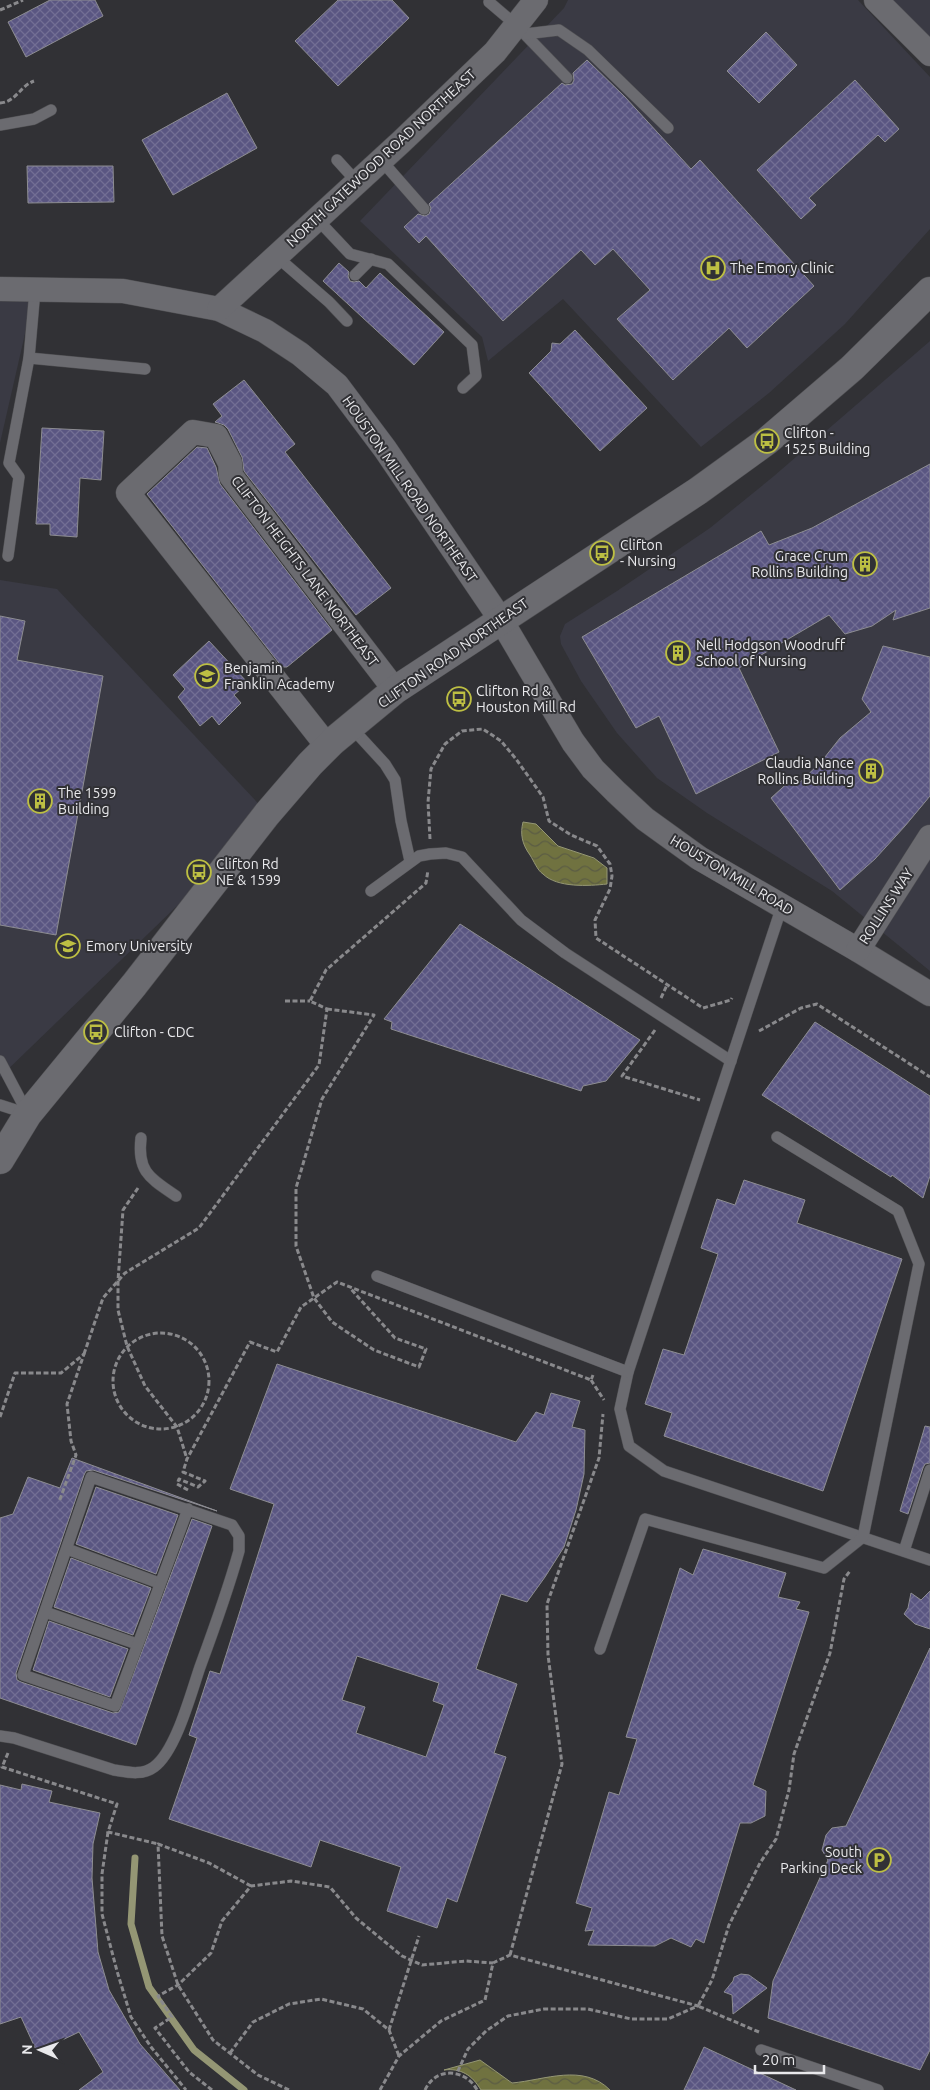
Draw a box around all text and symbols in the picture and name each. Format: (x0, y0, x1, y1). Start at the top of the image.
street label: NORTH GATEWOOD ROAD NORTHEAST (283, 66, 479, 250)
hospital icon: The Emory Clinic (700, 255, 726, 281)
place label: The Emory Clinic (730, 260, 834, 276)
street label: HOUSTON MILL ROAD NORTHEAST (339, 393, 481, 585)
place label: Clifton - 1525 Building (784, 425, 870, 457)
bus stop icon: Clifton - 1525 Building (754, 428, 780, 454)
street label: CLIFTON HEIGHTS LANE NORTHEAST (228, 473, 382, 670)
place label: Clifton - Nursing (620, 537, 676, 569)
bus stop icon: Clifton - Nursing (589, 540, 615, 566)
place label: Grace Crum Rollins Building (752, 548, 848, 580)
building icon: Grace Crum Rollins Building (852, 551, 878, 577)
street label: CLIFTON ROAD NORTHEAST (375, 595, 531, 711)
place label: Nell Hodgson Woodruff School of Nursing (696, 637, 846, 669)
building icon: Nell Hodgson Woodruff School of Nursing (665, 640, 691, 666)
place label: Benjamin Franklin Academy (224, 660, 335, 692)
school or university icon: Benjamin Franklin Academy (194, 663, 220, 689)
place label: Clifton Rd & Houston Mill Rd (476, 683, 576, 715)
bus stop icon: Clifton Rd & Houston Mill Rd (446, 686, 472, 712)
place label: Claudia Nance Rollins Building (758, 755, 854, 787)
building icon: Claudia Nance Rollins Building (858, 758, 884, 784)
place label: The 1599 Building (58, 785, 116, 817)
building icon: The 1599 Building (27, 788, 53, 814)
street label: HOUSTON MILL ROAD (668, 832, 797, 918)
place label: Clifton Rd NE & 1599 (216, 856, 281, 888)
bus stop icon: Clifton Rd NE & 1599 (186, 859, 212, 885)
street label: ROLLINS WAY (856, 865, 916, 947)
school or university icon: Emory University (55, 933, 81, 959)
place label: Emory University (86, 938, 192, 954)
bus stop icon: Clifton - CDC (83, 1019, 109, 1045)
place label: Clifton - CDC (114, 1024, 195, 1040)
place label: South Parking Deck (780, 1844, 862, 1876)
parking icon: South Parking Deck (866, 1847, 892, 1873)
north arrow (15, 2025, 65, 2075)
scale bar (755, 2042, 824, 2074)
text: N (19, 2044, 35, 2055)
text: 20 m (762, 2051, 795, 2068)

